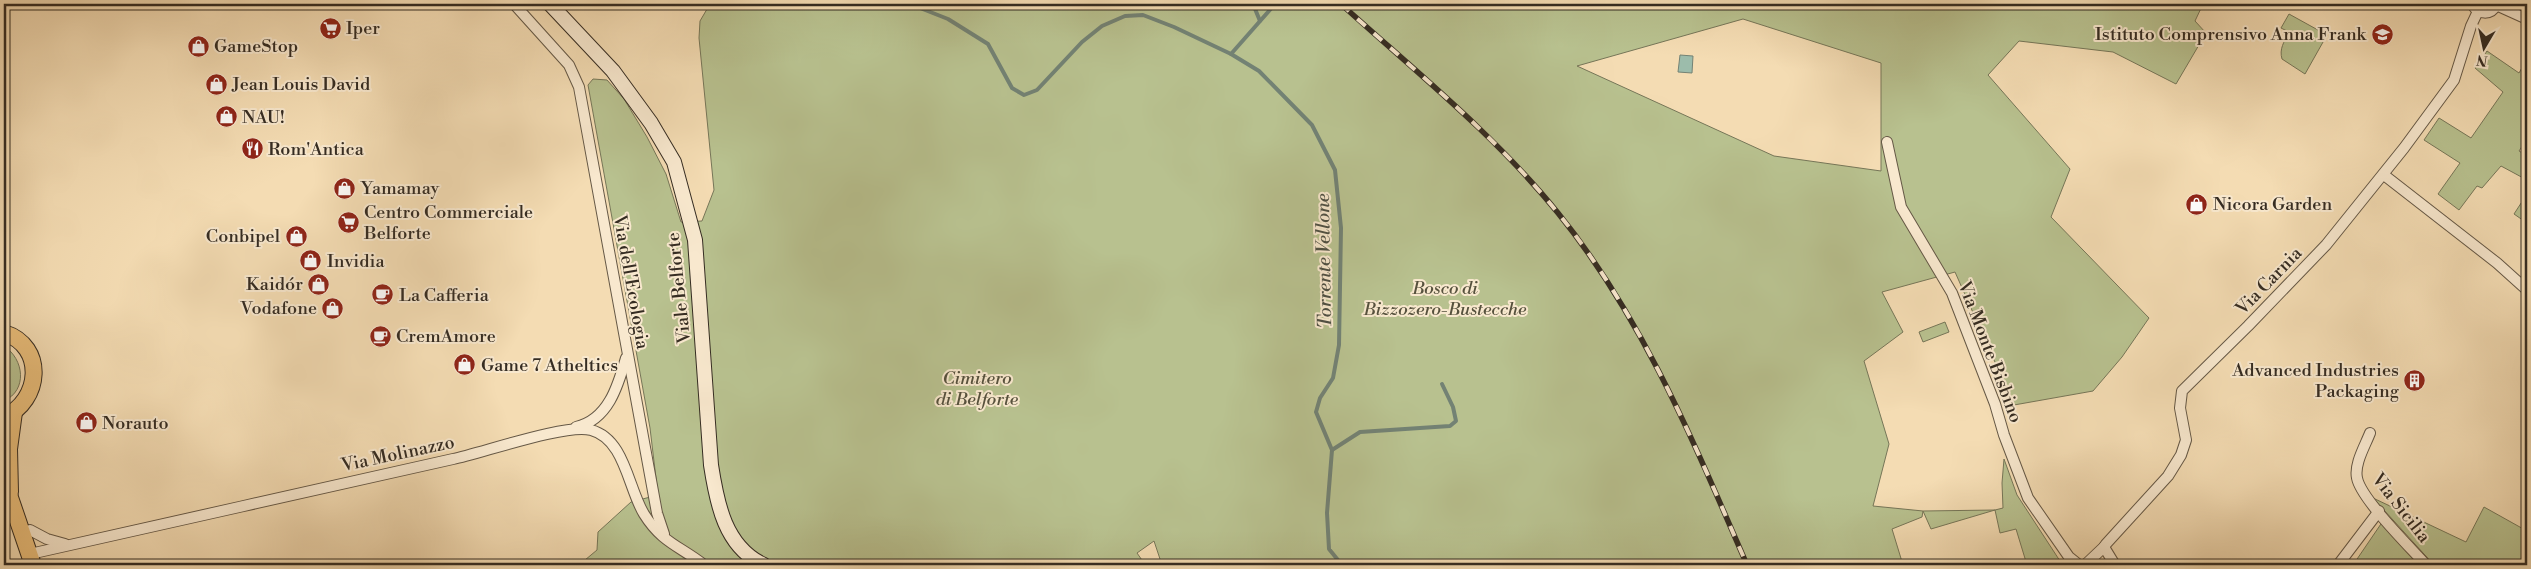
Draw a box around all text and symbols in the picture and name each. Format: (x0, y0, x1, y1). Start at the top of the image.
supermarket icon: Iper (318, 16, 342, 40)
place label: Iper (346, 17, 380, 40)
school or university icon: Istituto Comprensivo Anna Frank (2370, 22, 2394, 46)
north arrow (2458, 22, 2508, 72)
place label: Istituto Comprensivo Anna Frank (2095, 23, 2368, 46)
shop icon: GameStop (186, 34, 210, 58)
place label: GameStop (214, 35, 298, 58)
text: N (2475, 50, 2489, 70)
shop icon: Jean Louis David (204, 72, 228, 96)
place label: Jean Louis David (231, 73, 371, 96)
shop icon: NAU! (214, 105, 238, 129)
place label: NAU! (242, 106, 285, 129)
restaurant icon: Rom'Antica (240, 137, 264, 161)
place label: Rom'Antica (268, 138, 365, 161)
shop icon: Yamamay (333, 176, 357, 200)
place label: Yamamay (360, 177, 440, 200)
shop icon: Nicora Garden (2185, 192, 2209, 216)
water label: Torrente Vellone (1311, 193, 1337, 329)
place label: Nicora Garden (2213, 193, 2332, 216)
place label: Centro Commerciale Belforte (363, 201, 533, 245)
supermarket icon: Centro Commerciale Belforte (336, 210, 360, 234)
street label: Via dell'Ecologia (608, 212, 654, 352)
shop icon: Conbipel (284, 224, 308, 248)
place label: Conbipel (206, 225, 281, 248)
street label: Viale Belforte (662, 231, 696, 346)
street label: Via Carnia (2230, 241, 2308, 321)
shop icon: Invidia (299, 249, 323, 273)
place label: Invidia (327, 250, 385, 273)
shop icon: Kaidór (307, 272, 331, 296)
place label: Kaidór (246, 273, 303, 296)
park label: Bosco di Bizzozero-Bustecche (1363, 277, 1527, 321)
street label: Via Monte Bisbino (1952, 277, 2028, 426)
cafe icon: La Cafferia (371, 283, 395, 307)
place label: La Cafferia (399, 284, 490, 307)
shop icon: Vodafone (321, 296, 345, 320)
place label: Vodafone (239, 297, 317, 320)
cafe icon: CremAmore (368, 324, 392, 348)
place label: CremAmore (396, 325, 496, 348)
shop icon: Game 7 Atheltics (453, 353, 477, 377)
place label: Game 7 Atheltics (481, 354, 618, 377)
place label: Advanced Industries Packaging (2231, 359, 2400, 403)
park label: Cimitero di Belforte (936, 367, 1019, 411)
building icon: Advanced Industries Packaging (2403, 368, 2427, 392)
shop icon: Norauto (74, 411, 98, 435)
place label: Norauto (102, 412, 169, 435)
street label: Via Molinazzo (338, 431, 457, 477)
street label: Via Sicilia (2366, 468, 2436, 548)

